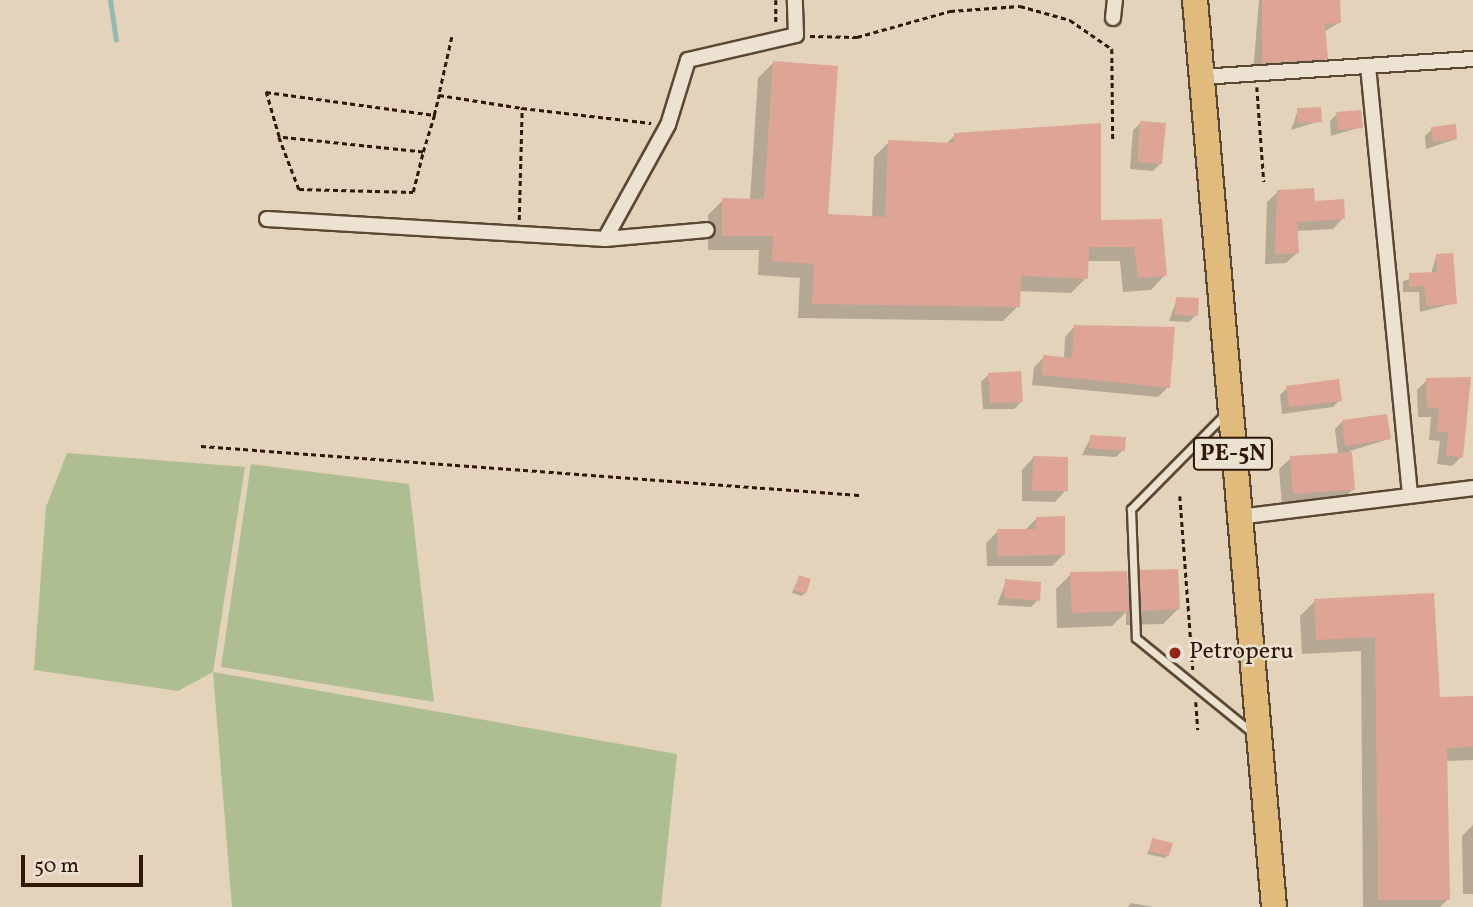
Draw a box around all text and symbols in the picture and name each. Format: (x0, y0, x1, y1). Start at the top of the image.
road number: PE-5N (1193, 435, 1273, 474)
place label: Petroperu (1189, 639, 1294, 667)
marker: Petroperu (1167, 645, 1183, 661)
scale bar (24, 841, 147, 885)
text: 50 m (34, 852, 79, 881)

